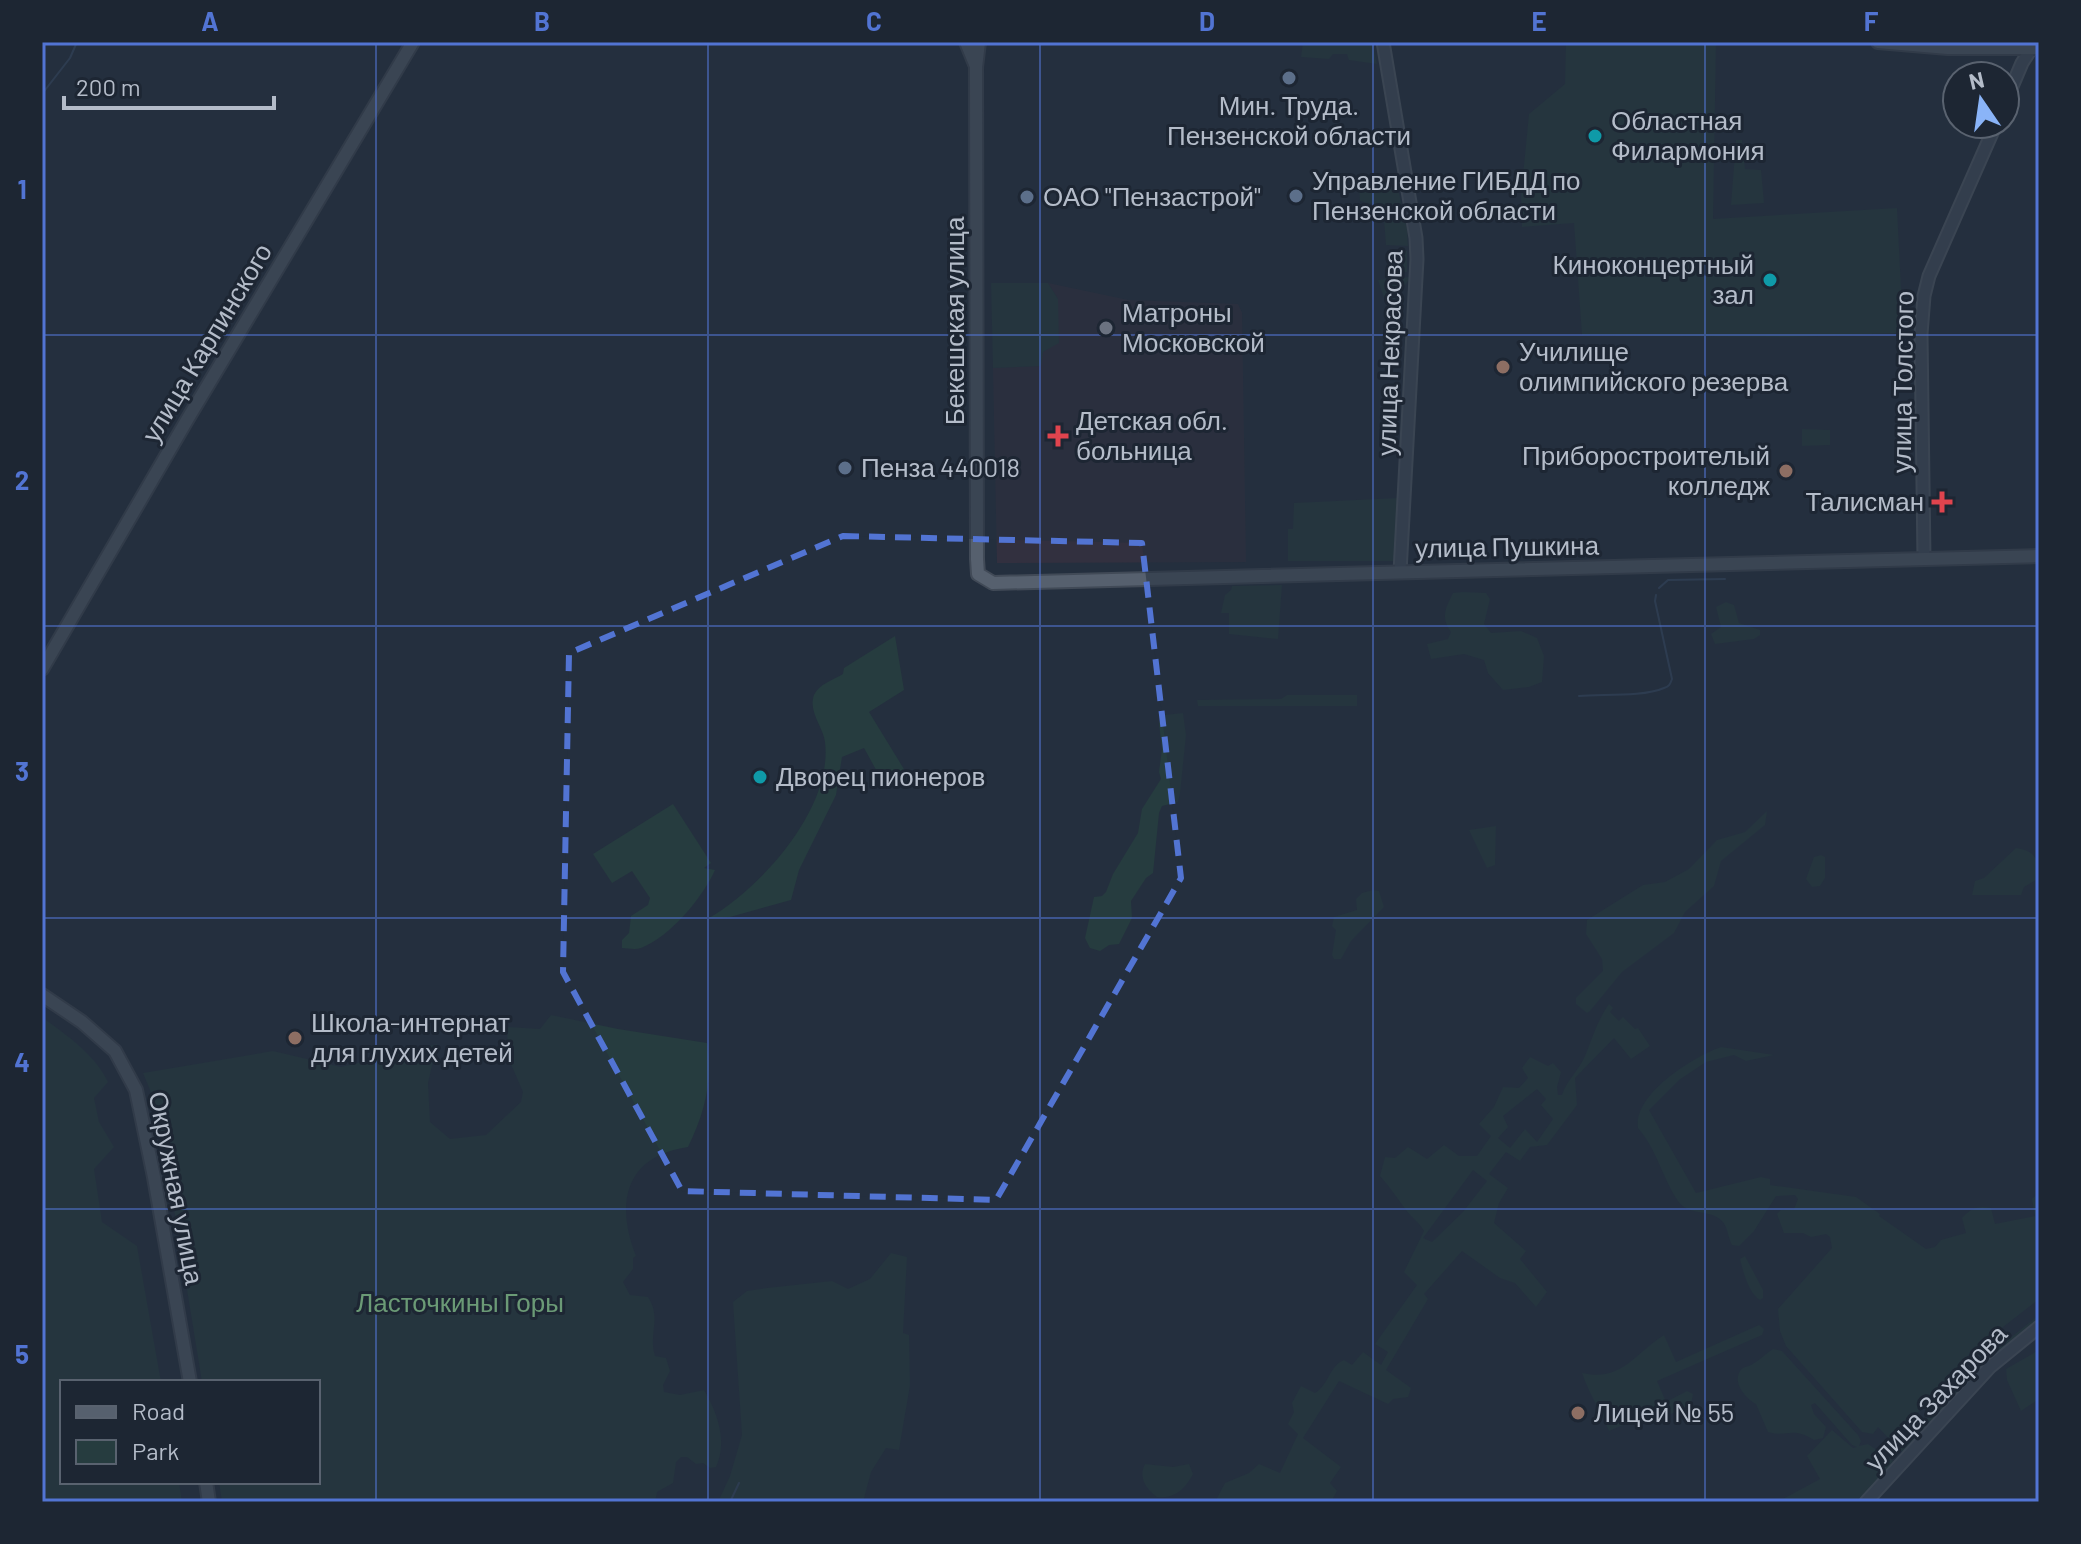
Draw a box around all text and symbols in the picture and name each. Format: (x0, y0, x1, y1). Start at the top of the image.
text: A (201, 5, 219, 36)
text: B (534, 5, 550, 36)
text: C (866, 5, 882, 36)
text: D (1199, 5, 1215, 36)
text: E (1531, 5, 1547, 36)
text: F (1864, 5, 1879, 36)
scale bar (64, 60, 274, 110)
north arrow (1941, 60, 2021, 140)
text: N (1966, 65, 1986, 94)
marker: Мин. Труда. Пензенской области (1280, 69, 1298, 87)
text: 200 m (76, 72, 141, 101)
place label: Мин. Труда. Пензенской области (1167, 89, 1411, 150)
place label: Областная Филармония (1611, 104, 1765, 165)
marker: Областная Филармония (1586, 127, 1604, 145)
place label: Управление ГИБДД по Пензенской области (1312, 164, 1581, 225)
text: 1 (17, 173, 27, 204)
place label: ОАО "Пензастрой" (1043, 180, 1261, 211)
marker: Управление ГИБДД по Пензенской области (1287, 187, 1305, 205)
marker: ОАО "Пензастрой" (1018, 188, 1036, 206)
street label: Бекешская улица (938, 216, 969, 425)
street label: улица Карпинского (134, 237, 277, 447)
place label: Киноконцертный зал (1553, 248, 1754, 309)
street label: улица Некрасова (1369, 249, 1408, 456)
marker: Киноконцертный зал (1761, 271, 1779, 289)
street label: улица Толстого (1884, 291, 1919, 473)
place label: Матроны Московской (1122, 296, 1265, 357)
marker: Матроны Московской (1097, 319, 1115, 337)
place label: Училище олимпийского резерва (1519, 335, 1789, 396)
marker: Училище олимпийского резерва (1494, 358, 1512, 376)
place label: Детская обл. больница (1076, 404, 1228, 465)
marker: Детская обл. больница (1047, 425, 1069, 447)
place label: Приборостроителый колледж (1522, 439, 1771, 500)
place label: Пенза 440018 (861, 451, 1020, 482)
marker: Пенза 440018 (836, 459, 854, 477)
marker: Приборостроителый колледж (1777, 462, 1795, 480)
text: 2 (15, 464, 29, 495)
place label: Талисман (1805, 485, 1924, 516)
marker: Талисман (1931, 491, 1953, 513)
street label: улица Пушкина (1415, 528, 1600, 563)
text: 3 (15, 755, 29, 786)
place label: Дворец пионеров (776, 760, 985, 791)
marker: Дворец пионеров (751, 768, 769, 786)
place label: Школа-интернат для глухих детей (311, 1006, 513, 1067)
marker: Школа-интернат для глухих детей (286, 1029, 304, 1047)
text: 4 (14, 1046, 30, 1077)
street label: Окружная улица (144, 1089, 211, 1287)
park label: Ласточкины Горы (356, 1286, 564, 1317)
street label: улица Захарова (1857, 1317, 2013, 1476)
text: 5 (15, 1338, 29, 1369)
legend (60, 1380, 320, 1484)
text: Road (132, 1396, 185, 1425)
place label: Лицей № 55 (1594, 1396, 1734, 1427)
marker: Лицей № 55 (1569, 1404, 1587, 1422)
text: Park (132, 1436, 179, 1465)

